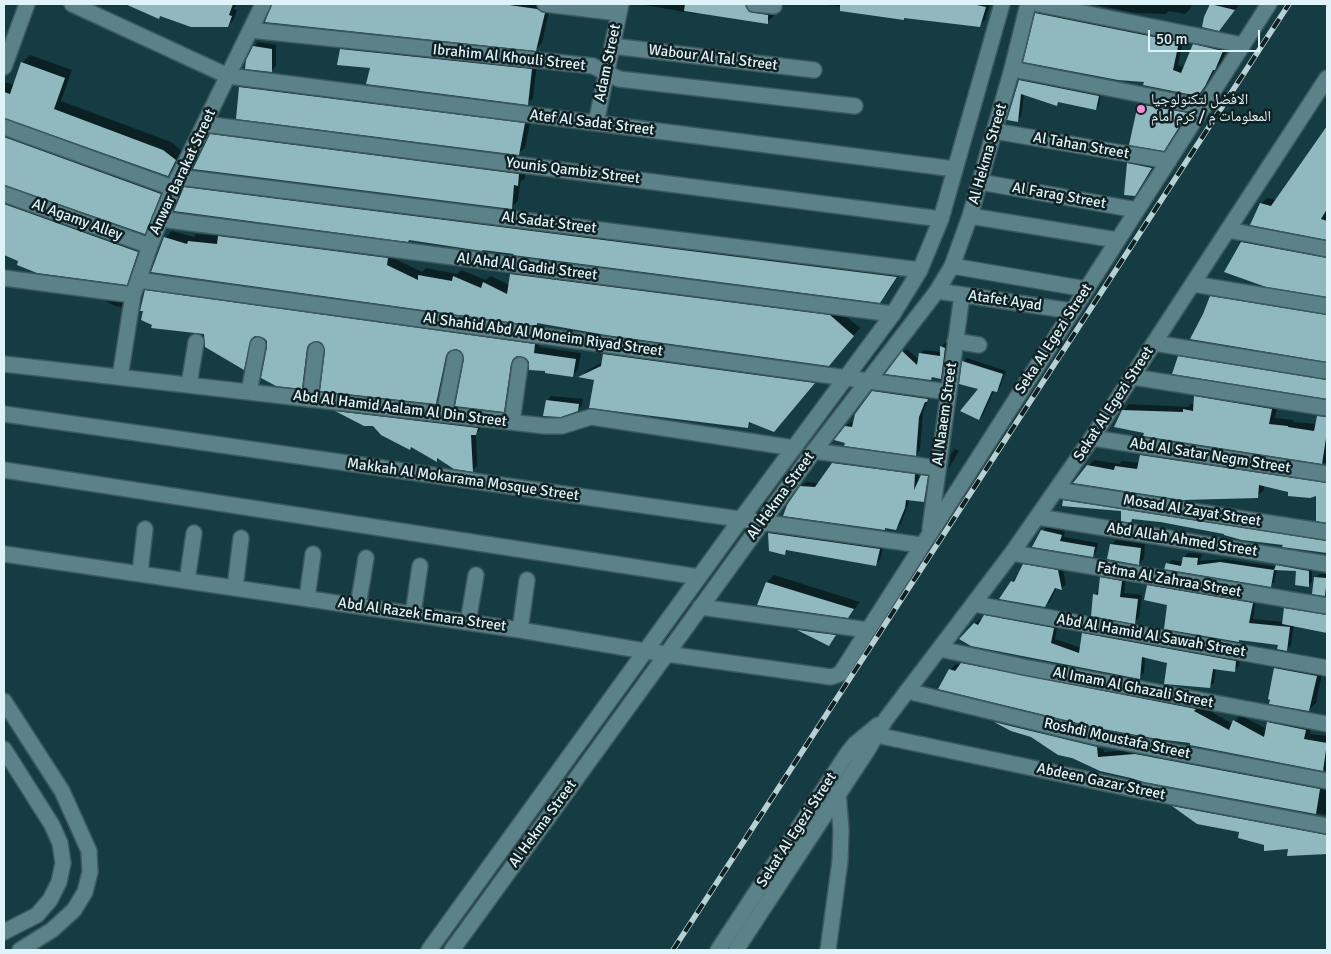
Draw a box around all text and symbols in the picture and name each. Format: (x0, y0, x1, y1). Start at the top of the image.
scale bar (1151, 20, 1264, 52)
street label: Adam Street (591, 23, 625, 103)
text: 50 m (1156, 30, 1187, 48)
street label: Ibrahim Al Khouli Street (432, 41, 586, 75)
street label: Wabour Al Tal Street (647, 41, 779, 75)
place label: الافضل لتكنولوجيا المعلومات م / كرم امام (1151, 91, 1271, 126)
street label: Al Hekma Street (965, 102, 1011, 206)
marker: الافضل لتكنولوجيا المعلومات م / كرم امام (1135, 103, 1147, 115)
street label: Anwar Barakat Street (146, 106, 220, 238)
street label: Atef Al Sadat Street (529, 106, 655, 140)
street label: Al Tahan Street (1032, 129, 1130, 163)
street label: Younis Qambiz Street (505, 154, 641, 188)
street label: Al Farag Street (1011, 179, 1107, 213)
street label: Al Agamy Alley (29, 195, 125, 245)
street label: Al Sadat Street (500, 208, 598, 238)
street label: Al Ahd Al Gadid Street (456, 249, 598, 285)
street label: Seka Al Egezi Street (1012, 280, 1096, 398)
street label: Atafet Ayad (967, 287, 1043, 315)
street label: Al Shahid Abd Al Moneim Riyad Street (422, 309, 664, 361)
street label: Sekat Al Egezi Street (1070, 343, 1158, 465)
street label: Al Naaem Street (929, 361, 961, 467)
street label: Abd Al Hamid Aalam Al Din Street (292, 387, 508, 431)
street label: Abd Al Satar Negm Street (1128, 434, 1292, 478)
street label: Al Hekma Street (743, 449, 819, 543)
street label: Makkah Al Mokarama Mosque Street (346, 455, 580, 505)
street label: Mosad Al Zayat Street (1122, 491, 1262, 531)
street label: Abd Allah Ahmed Street (1105, 519, 1259, 561)
street label: Fatma Al Zahraa Street (1095, 558, 1243, 602)
street label: Abd Al Razek Emara Street (337, 594, 507, 636)
street label: Abd Al Hamid Al Sawah Street (1055, 611, 1247, 661)
street label: Al Imam Al Ghazali Street (1051, 664, 1215, 712)
street label: Roshdi Moustafa Street (1042, 715, 1192, 763)
street label: Abdeen Gazar Street (1035, 760, 1167, 804)
street label: Sekat Al Egezi Street (753, 769, 841, 891)
street label: Al Hekma Street (505, 777, 581, 871)

